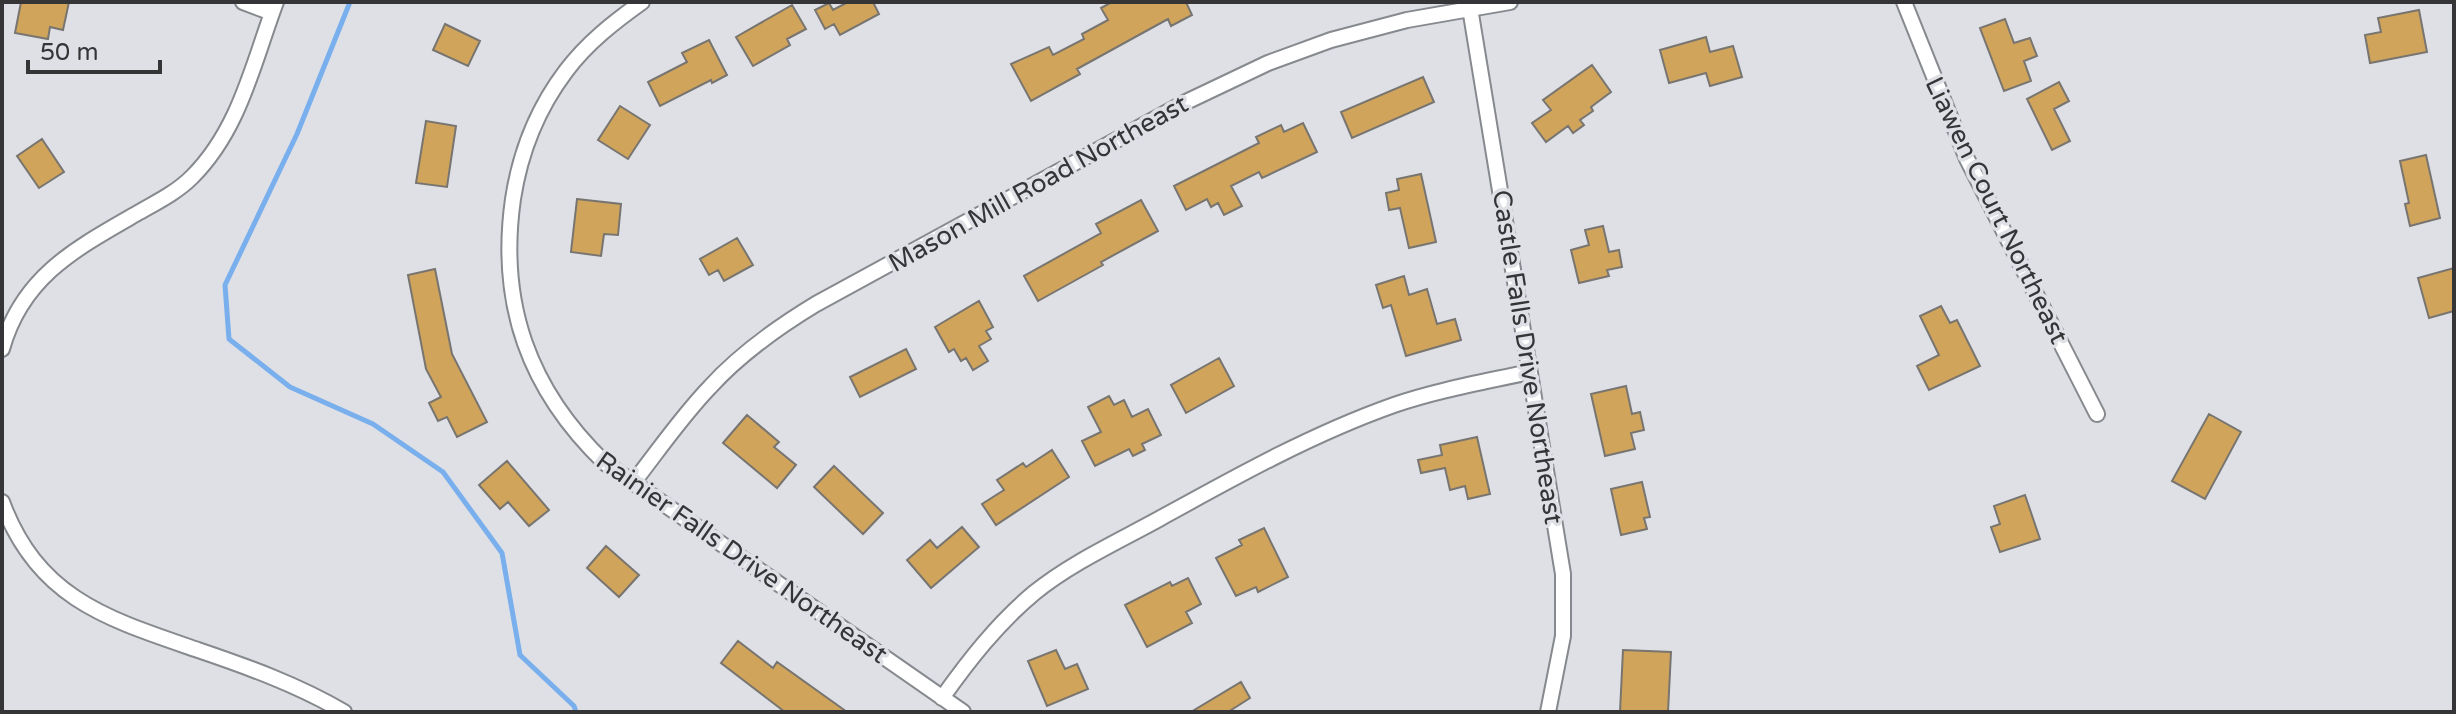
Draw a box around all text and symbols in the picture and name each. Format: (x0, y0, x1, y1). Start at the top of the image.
scale bar (28, 24, 160, 74)
text: 50 m (40, 38, 98, 67)
street label: Liawen Court Northeast (1918, 72, 2075, 349)
street label: Mason Mill Road Northeast (883, 88, 1193, 279)
street label: Castle Falls Drive Northeast (1486, 188, 1569, 527)
street label: Rainier Falls Drive Northeast (590, 445, 893, 670)

